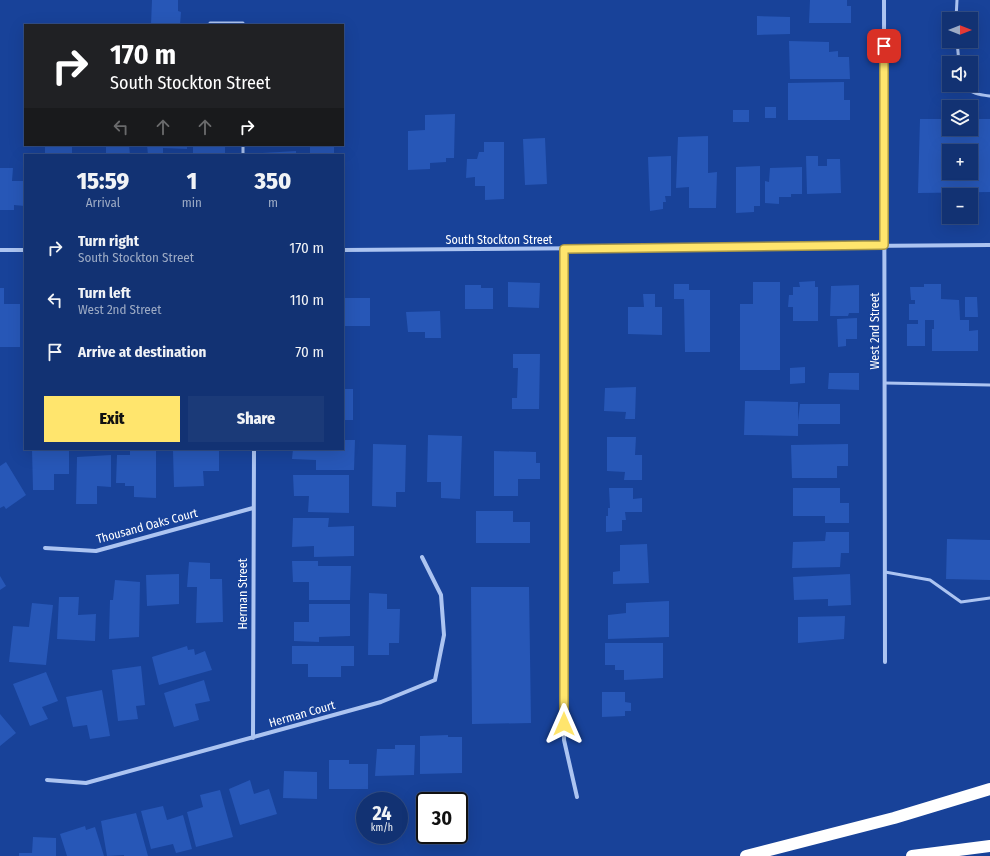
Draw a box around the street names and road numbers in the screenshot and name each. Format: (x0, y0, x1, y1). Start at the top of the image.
street label: South Stockton Street (445, 233, 553, 247)
street label: West 2nd Street (868, 292, 882, 370)
street label: Thousand Oaks Court (95, 506, 199, 546)
street label: Herman Street (236, 558, 250, 630)
street label: Herman Court (267, 698, 337, 730)

